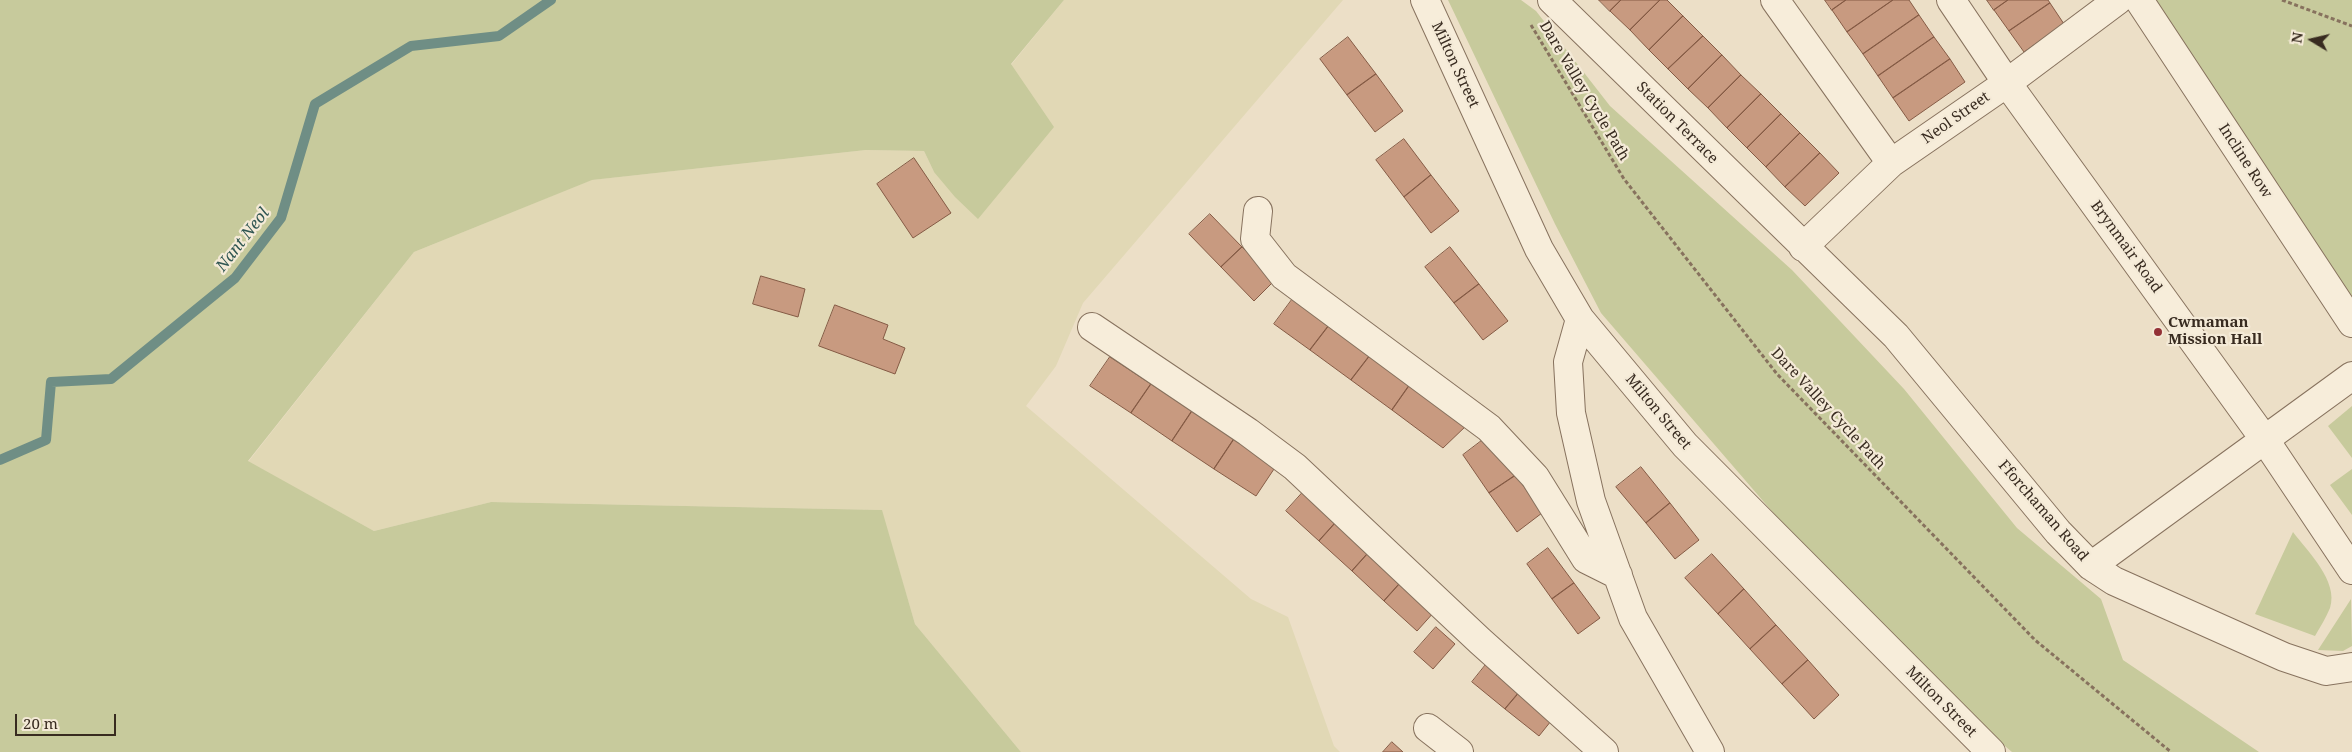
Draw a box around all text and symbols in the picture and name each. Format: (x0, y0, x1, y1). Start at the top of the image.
north arrow (2287, 15, 2337, 65)
street label: Dare Valley Cycle Path (1535, 18, 1633, 164)
street label: Milton Street (1427, 19, 1483, 111)
text: N (2286, 31, 2307, 45)
street label: Station Terrace (1632, 78, 1722, 168)
street label: Neol Street (1919, 88, 1993, 148)
street label: Incline Row (2214, 120, 2276, 202)
street label: Brynmair Road (2087, 197, 2165, 297)
water label: Nant Neol (212, 204, 274, 276)
place label: Cwmaman Mission Hall (2168, 314, 2262, 349)
marker: Cwmaman Mission Hall (2152, 326, 2164, 338)
street label: Dare Valley Cycle Path (1767, 344, 1889, 474)
street label: Milton Street (1621, 371, 1695, 453)
street label: Fforchaman Road (1994, 457, 2092, 565)
street label: Milton Street (1902, 663, 1980, 741)
scale bar (18, 704, 119, 736)
text: 20 m (23, 713, 58, 733)

